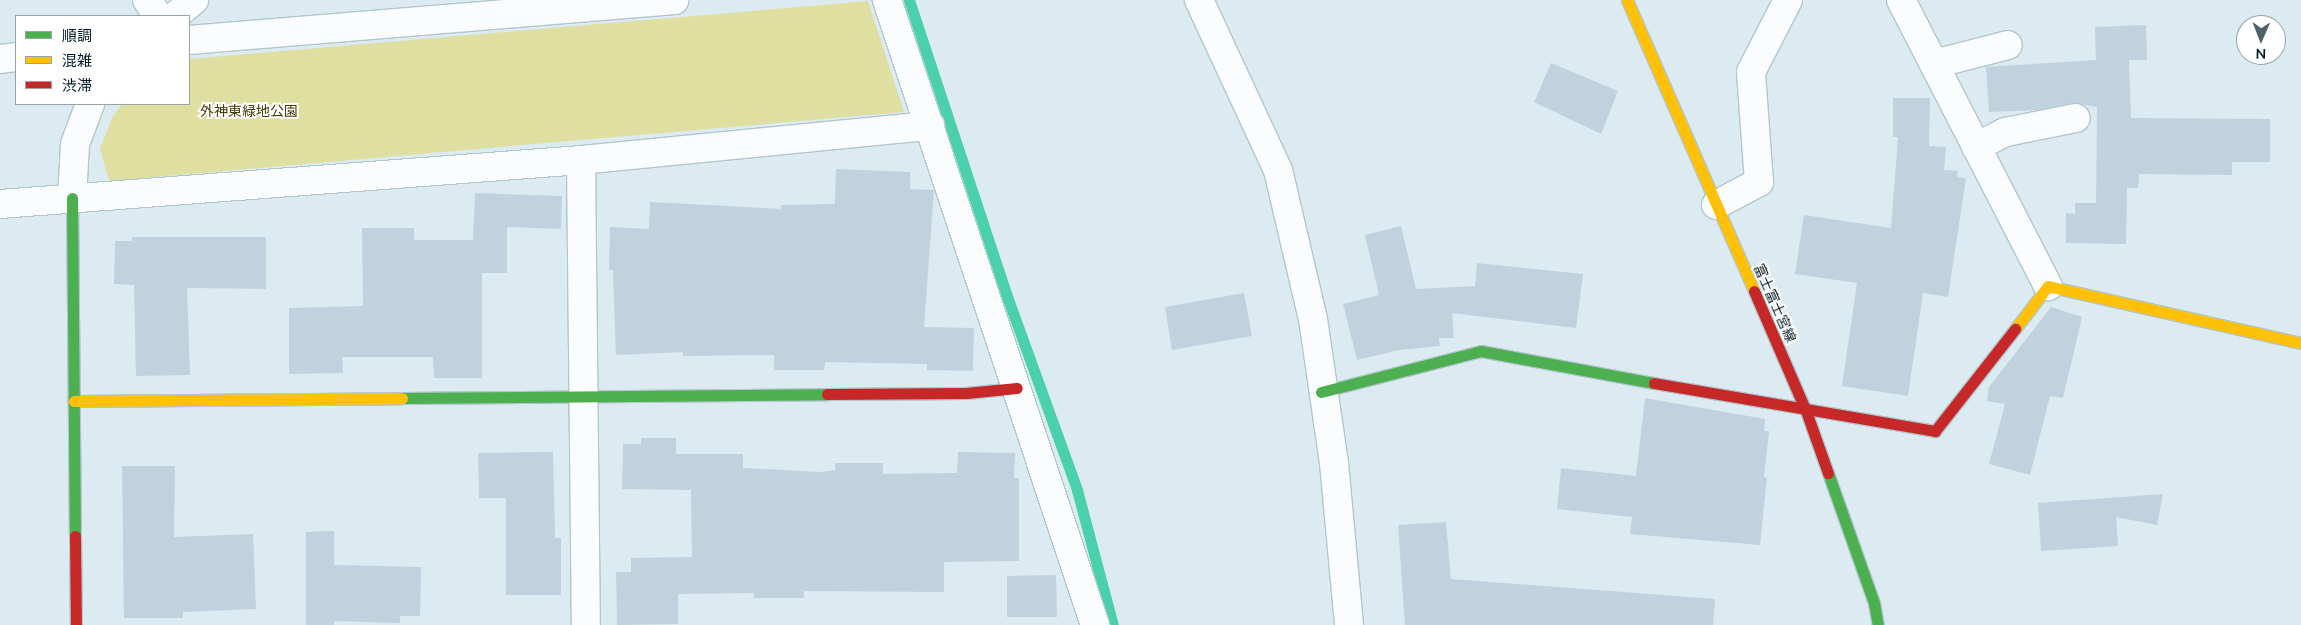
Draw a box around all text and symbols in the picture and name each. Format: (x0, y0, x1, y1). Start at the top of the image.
legend (15, 15, 190, 105)
north arrow (2236, 15, 2286, 65)
text: 順調 (62, 26, 92, 45)
text: N (2255, 45, 2266, 63)
text: 混雑 (62, 51, 92, 70)
text: 渋滞 (62, 76, 92, 95)
park label: 外神東緑地公園 (200, 103, 298, 119)
street label: 富士富士宮線 (1750, 261, 1800, 345)

